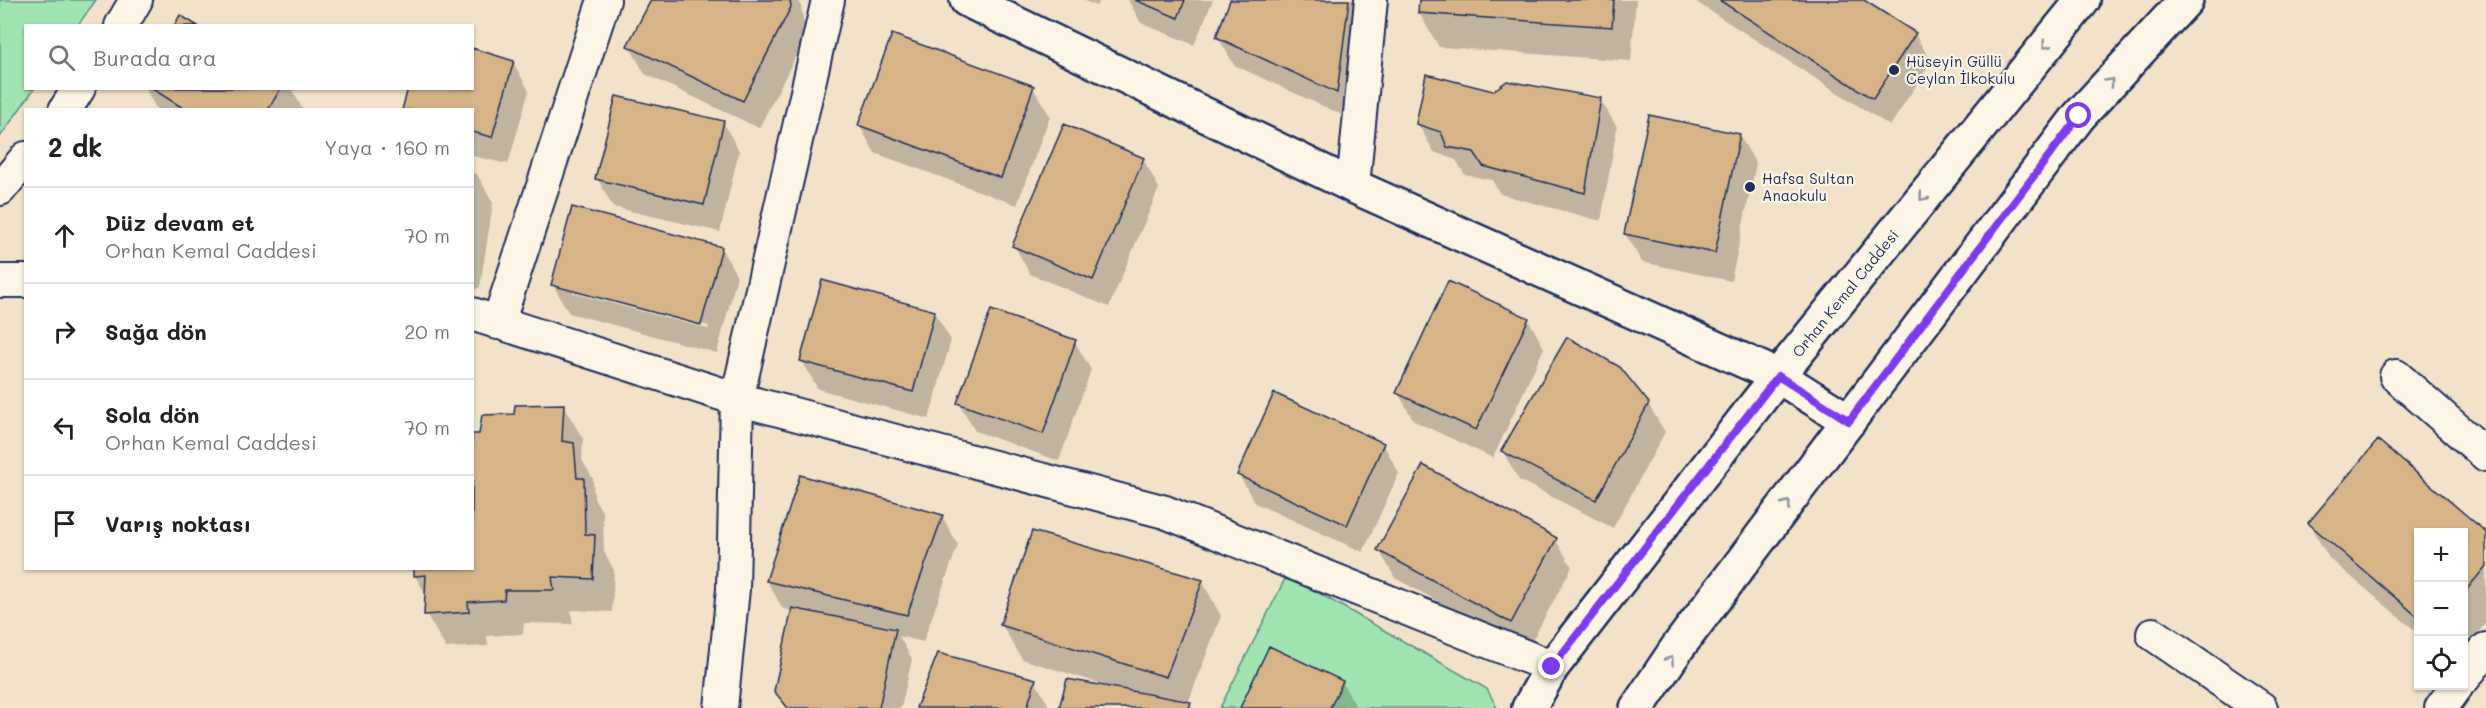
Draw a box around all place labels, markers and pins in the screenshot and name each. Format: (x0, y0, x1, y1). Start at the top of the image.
place label: Hüseyin Güllü Ceylan İlkokulu (1906, 51, 2015, 88)
marker: Hüseyin Güllü Ceylan İlkokulu (1887, 63, 1901, 77)
place label: Hafsa Sultan Anaokulu (1762, 168, 1854, 205)
marker: Hafsa Sultan Anaokulu (1743, 180, 1757, 194)

